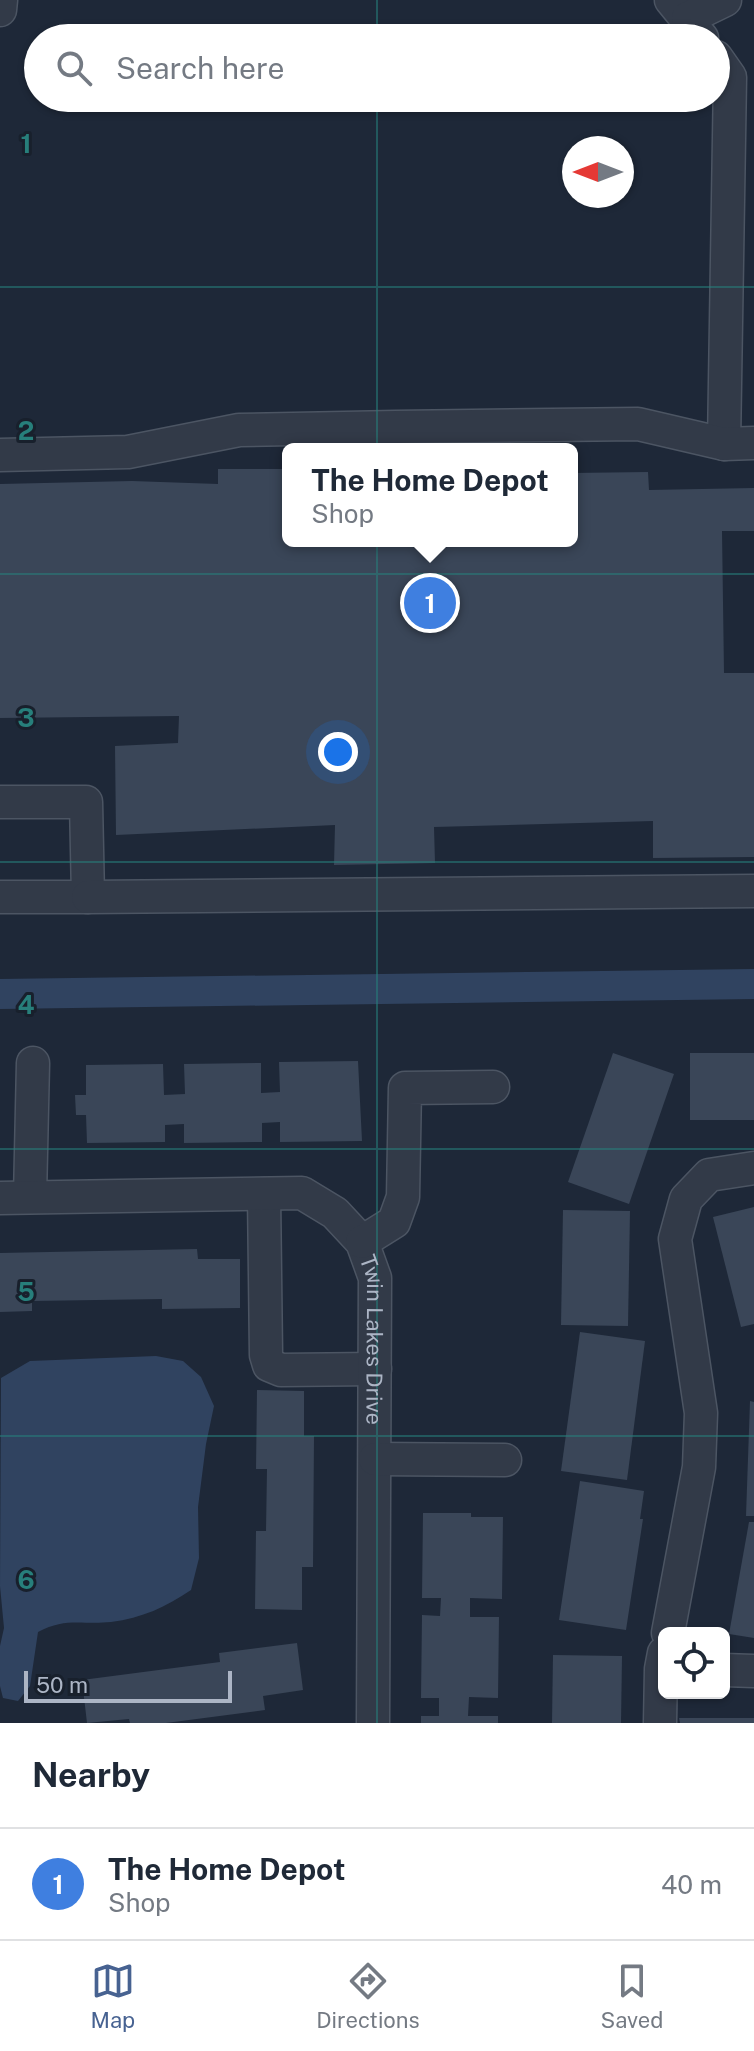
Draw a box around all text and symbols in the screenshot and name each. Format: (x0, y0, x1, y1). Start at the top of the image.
search box (24, 24, 730, 112)
icon: search (52, 46, 96, 90)
text: Search here (116, 50, 284, 86)
text: 1 (20, 128, 32, 159)
north arrow (562, 136, 634, 208)
text: 2 (18, 415, 34, 446)
popup (282, 443, 578, 547)
text: The Home Depot (311, 462, 549, 498)
text: Shop (311, 498, 374, 529)
pin: 1 (404, 573, 456, 633)
text: 3 (17, 702, 35, 733)
your location (318, 732, 358, 772)
text: 4 (17, 989, 35, 1020)
street label: Twin Lakes Drive (355, 1251, 389, 1425)
text: 5 (17, 1276, 35, 1307)
text: 6 (17, 1564, 35, 1595)
map controls (658, 1627, 730, 1699)
button: locate (658, 1627, 730, 1699)
scale bar (24, 1667, 232, 1703)
text: 50 m (36, 1672, 88, 1698)
text: Nearby (32, 1755, 150, 1795)
text: The Home Depot (108, 1851, 345, 1887)
text: 1 (52, 1869, 64, 1900)
text: 40 m (661, 1869, 722, 1900)
text: Shop (108, 1887, 171, 1918)
tab: Map (91, 1959, 135, 2033)
tab: Directions (316, 1959, 420, 2033)
tab: Saved (601, 1959, 663, 2033)

